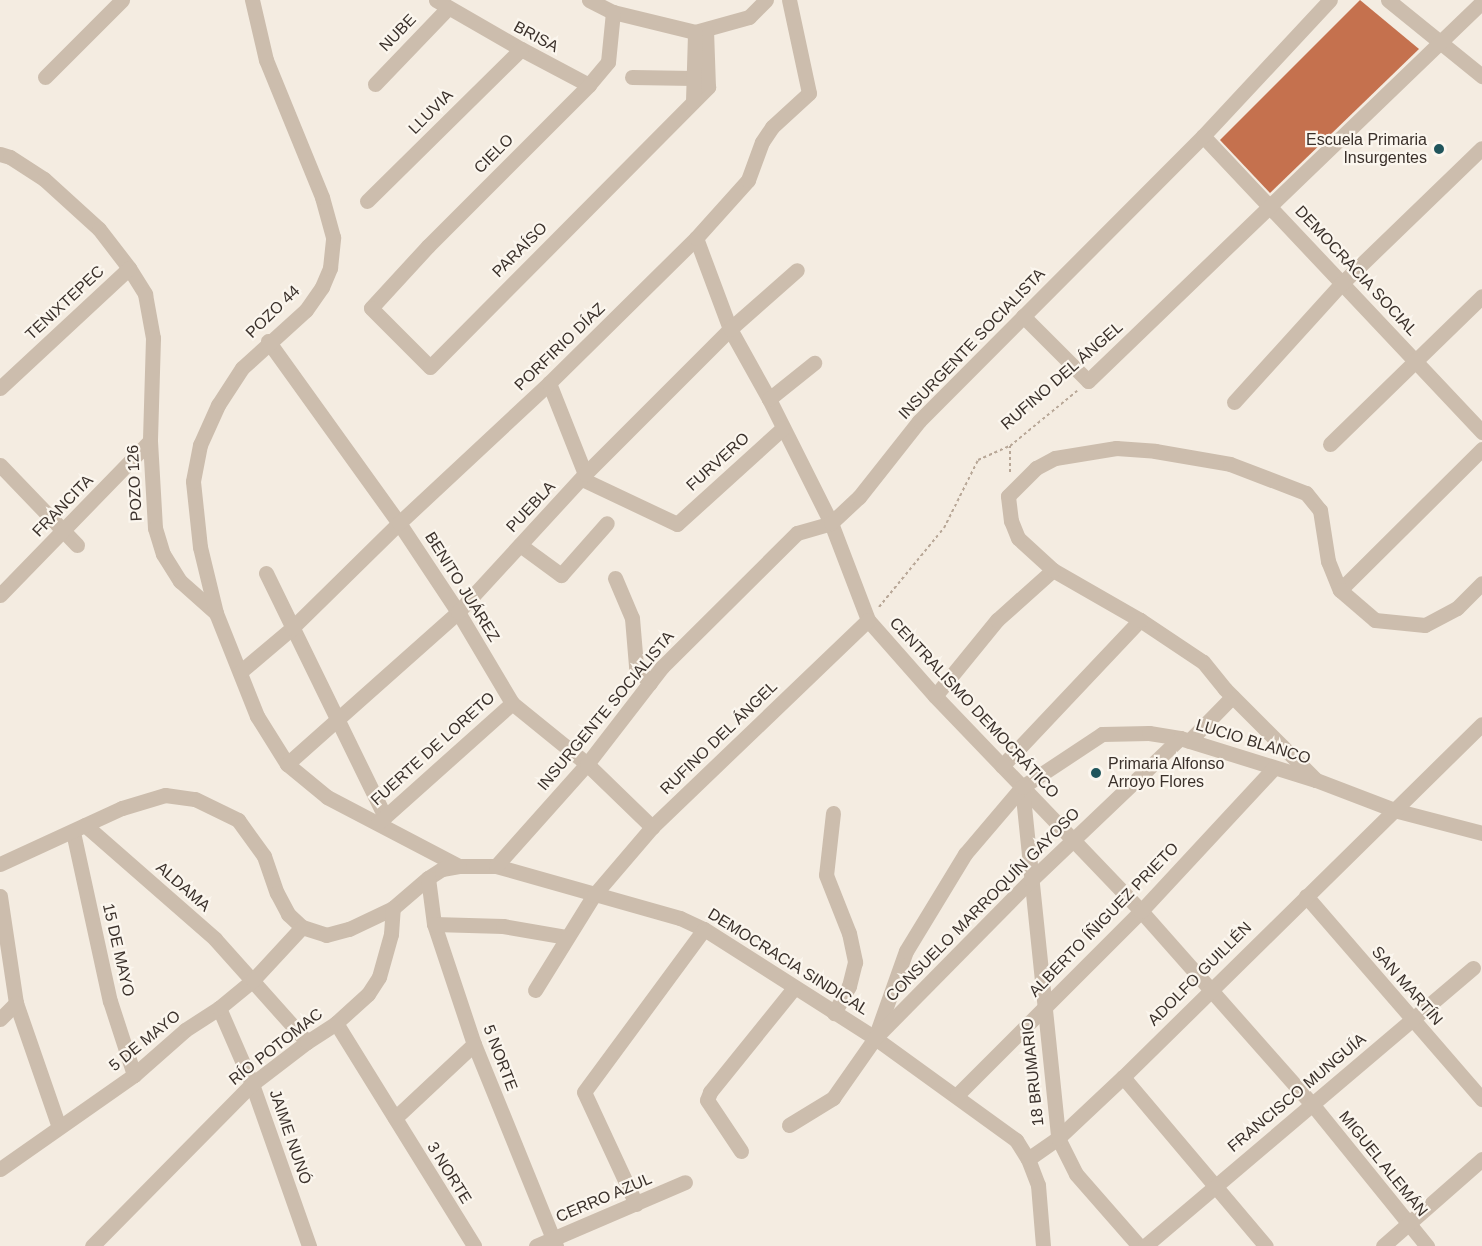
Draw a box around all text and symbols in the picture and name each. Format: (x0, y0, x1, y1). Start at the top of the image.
street label: NUBE (376, 10, 420, 56)
street label: BRISA (510, 17, 562, 57)
street label: LLUVIA (405, 86, 457, 138)
street label: CIELO (470, 130, 518, 178)
place label: Escuela Primaria Insurgentes (1306, 130, 1427, 168)
marker: Escuela Primaria Insurgentes (1432, 142, 1446, 156)
street label: DEMOCRACIA SOCIAL (1290, 202, 1422, 340)
street label: PARAÍSO (488, 218, 552, 282)
street label: TENIXTEPEC (22, 262, 108, 344)
street label: INSURGENTE SOCIALISTA (895, 265, 1049, 423)
street label: POZO 44 (242, 282, 304, 342)
street label: PORFIRIO DÍAZ (511, 299, 609, 395)
street label: RUFINO DEL ÁNGEL (997, 318, 1127, 434)
street label: FURVERO (683, 429, 753, 495)
street label: POZO 126 (123, 444, 147, 522)
street label: FRANCITA (29, 471, 97, 541)
street label: PUEBLA (502, 477, 560, 537)
street label: BENITO JUÁREZ (420, 529, 504, 645)
street label: CENTRALISMO DEMOCRÁTICO (885, 614, 1063, 802)
street label: INSURGENTE SOCIALISTA (534, 627, 678, 795)
street label: RUFINO DEL ÁNGEL (656, 677, 782, 799)
street label: FUERTE DE LORETO (367, 688, 499, 810)
street label: LUCIO BLANCO (1193, 715, 1313, 769)
place label: Primaria Alfonso Arroyo Flores (1108, 754, 1225, 792)
marker: Primaria Alfonso Arroyo Flores (1089, 766, 1103, 780)
street label: CONSUELO MARROQUÍN GAYOSO (882, 804, 1084, 1006)
street label: ALBERTO ÍÑIGUEZ PRIETO (1025, 839, 1183, 1001)
street label: ALDAMA (152, 858, 214, 916)
street label: 15 DE MAYO (98, 902, 138, 998)
street label: DEMOCRACIA SINDICAL (704, 904, 872, 1020)
street label: ADOLFO GUILLÉN (1144, 918, 1256, 1030)
street label: SAN MARTÍN (1367, 943, 1447, 1029)
street label: RÍO POTOMAC (225, 1004, 327, 1090)
street label: 5 DE MAYO (106, 1006, 184, 1076)
street label: 18 BRUMARIO (1018, 1017, 1048, 1127)
street label: 5 NORTE (479, 1022, 521, 1094)
street label: FRANCISCO MUNGUÍA (1224, 1030, 1370, 1156)
street label: JAIME NUNÓ (265, 1087, 315, 1187)
street label: MIGUEL ALEMÁN (1334, 1107, 1432, 1221)
street label: 3 NORTE (423, 1139, 475, 1207)
street label: CERRO AZUL (553, 1169, 655, 1227)

